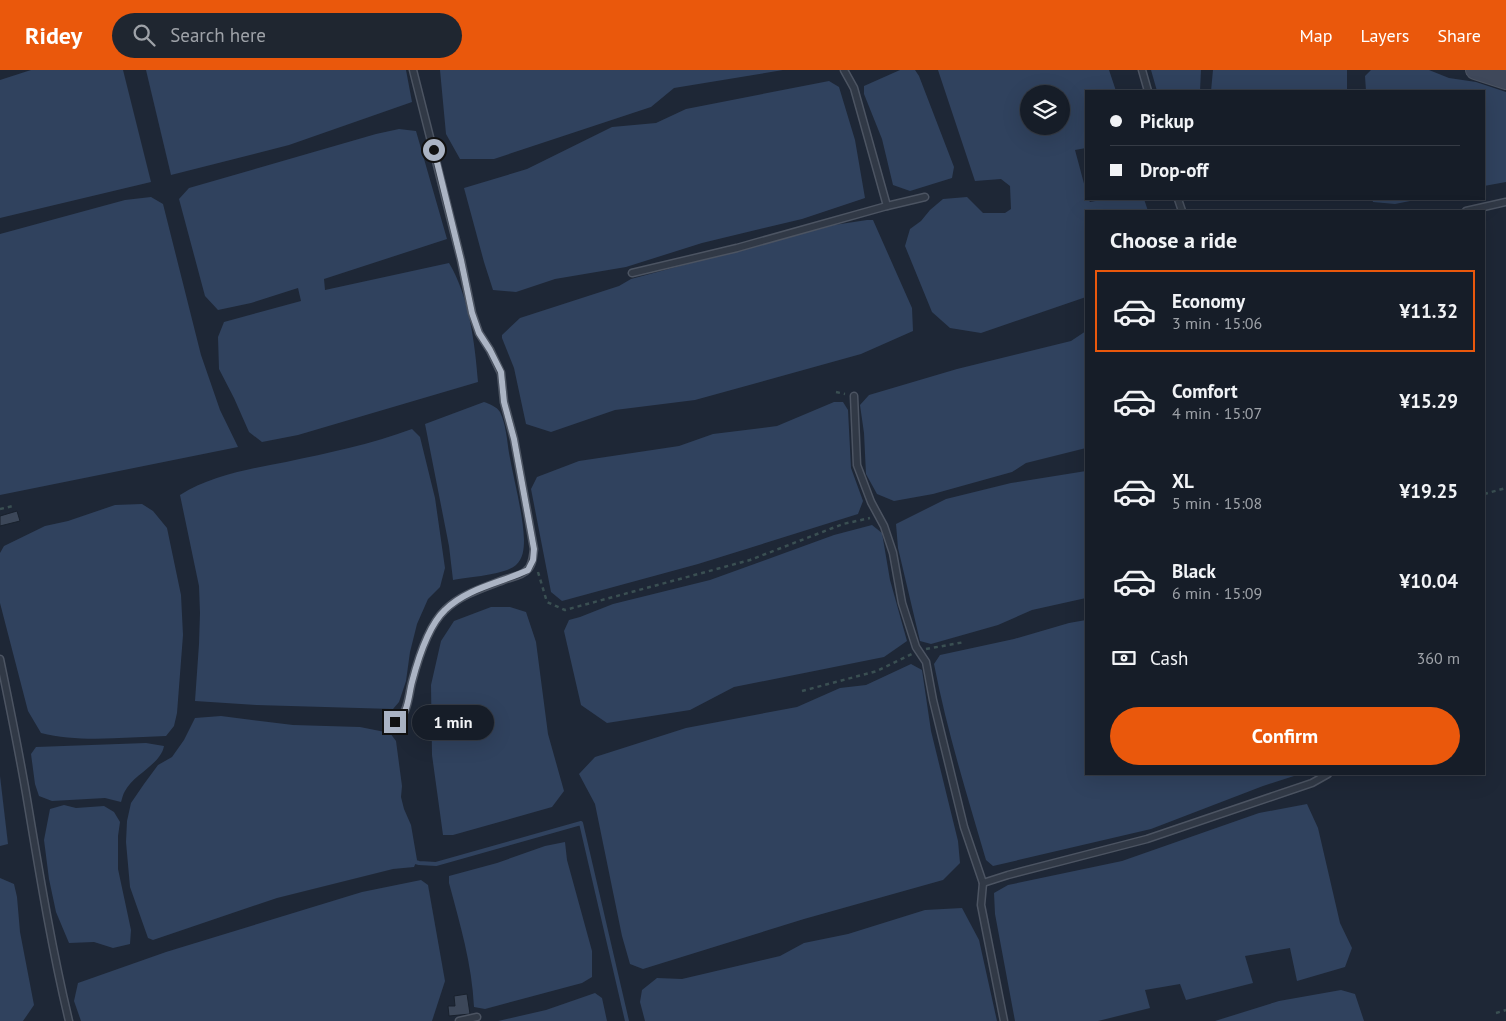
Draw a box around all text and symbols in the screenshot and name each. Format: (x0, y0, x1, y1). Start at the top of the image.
search box (112, 13, 462, 58)
text: Ridey (25, 20, 82, 51)
icon: search (130, 21, 158, 49)
text: Search here (170, 23, 266, 47)
text: Map (1300, 24, 1332, 47)
text: Layers (1360, 24, 1409, 47)
text: Share (1437, 24, 1481, 47)
map controls (1020, 85, 1070, 135)
button: layers (1020, 85, 1070, 135)
text: Pickup (1140, 109, 1194, 133)
route start (423, 139, 445, 161)
text: Drop-off (1140, 158, 1208, 182)
text: Choose a ride (1110, 226, 1237, 254)
icon: car (1112, 289, 1157, 334)
text: Economy (1172, 289, 1245, 313)
text: ¥11.32 (1399, 299, 1458, 323)
text: 3 min · 15:06 (1172, 313, 1262, 333)
icon: car (1112, 379, 1157, 424)
text: Comfort (1172, 379, 1238, 403)
text: ¥15.29 (1399, 389, 1458, 413)
text: 4 min · 15:07 (1172, 403, 1262, 423)
icon: car (1112, 469, 1157, 514)
text: XL (1172, 469, 1194, 493)
text: ¥19.25 (1399, 479, 1458, 503)
text: 5 min · 15:08 (1172, 493, 1262, 513)
icon: car (1112, 559, 1157, 604)
text: Black (1172, 559, 1216, 583)
text: ¥10.04 (1399, 569, 1458, 593)
text: 6 min · 15:09 (1172, 583, 1262, 603)
icon: cash (1110, 644, 1138, 672)
text: Cash (1150, 646, 1188, 670)
text: 360 m (1417, 648, 1460, 668)
callout: 1 min (412, 704, 495, 740)
button: Confirm (1110, 707, 1460, 765)
route end (384, 711, 406, 733)
text: 1 min (433, 712, 473, 732)

